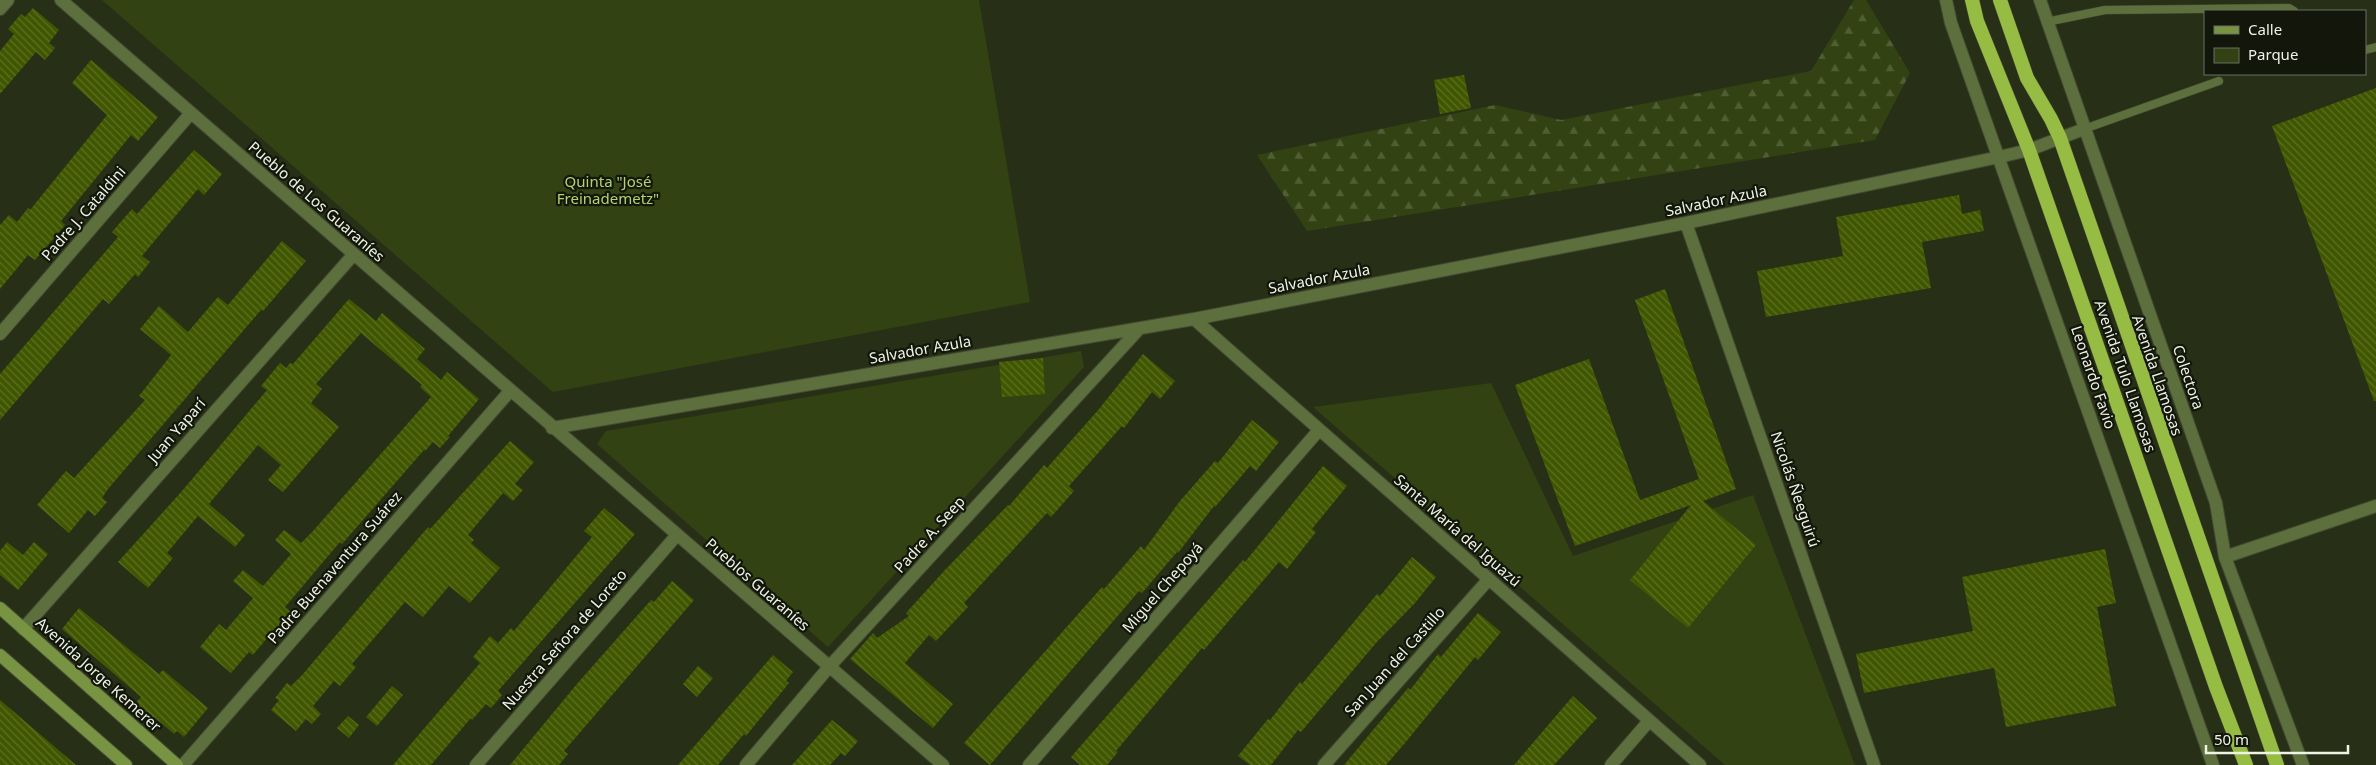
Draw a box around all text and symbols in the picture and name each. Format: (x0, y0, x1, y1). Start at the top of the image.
legend (2204, 10, 2366, 75)
text: Calle (2248, 19, 2282, 39)
text: Parque (2248, 44, 2298, 64)
street label: Pueblo de Los Guaraníes (245, 136, 389, 266)
street label: Padre J. Cataldini (36, 162, 130, 264)
park label: Quinta "José Freinademetz" (557, 171, 659, 208)
street label: Salvador Azula (1663, 179, 1769, 221)
street label: Salvador Azula (1266, 258, 1372, 298)
street label: Avenida Tulo Llamosas (2090, 297, 2162, 455)
street label: Avenida Llamosas (2128, 312, 2188, 438)
street label: Leonardo Favio (2067, 323, 2121, 431)
street label: Salvador Azula (867, 330, 973, 368)
street label: Colectora (2169, 342, 2209, 412)
street label: Juan Yaparí (141, 393, 210, 468)
street label: Nicolás Ñeeguirú (1767, 429, 1825, 549)
street label: Santa María del Iguazú (1390, 469, 1526, 591)
street label: Padre Buenaventura Suárez (262, 487, 406, 647)
street label: Padre A. Seep (889, 491, 969, 577)
street label: Pueblos Guaraníes (702, 533, 814, 635)
street label: Miguel Chepoyá (1117, 538, 1207, 636)
street label: Nuestra Señora de Loreto (497, 564, 631, 714)
street label: San Juan del Castillo (1339, 602, 1449, 720)
street label: Avenida Jorge Kemerer (32, 612, 166, 736)
scale bar (2206, 722, 2348, 754)
text: 50 m (2214, 729, 2249, 749)

